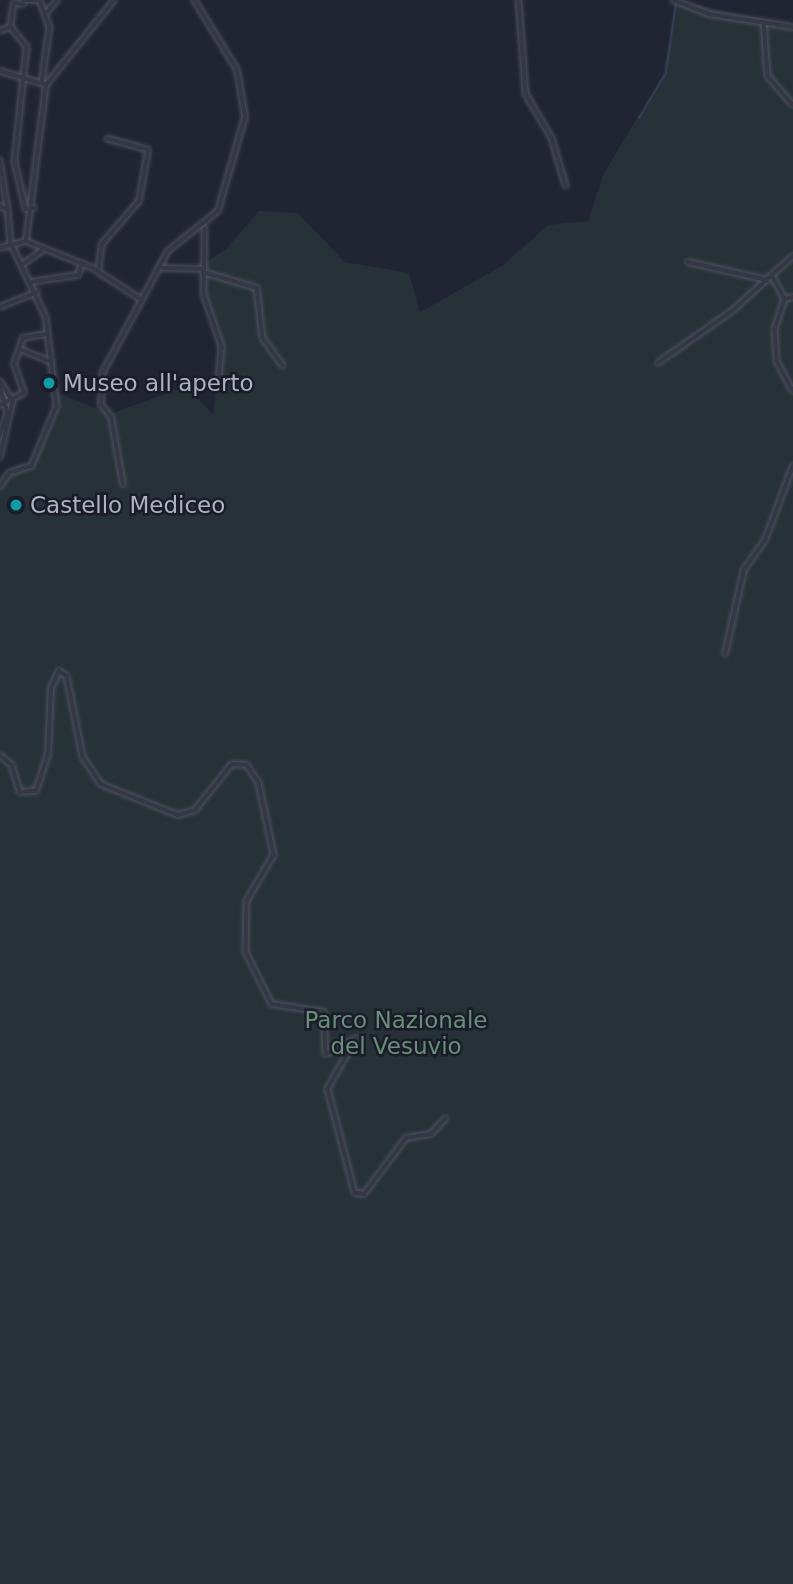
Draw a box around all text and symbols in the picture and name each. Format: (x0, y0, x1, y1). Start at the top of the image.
place label: Museo all'aperto (63, 369, 254, 397)
marker: Museo all'aperto (41, 375, 57, 391)
place label: Castello Mediceo (30, 491, 225, 519)
marker: Castello Mediceo (8, 497, 24, 513)
park label: Parco Nazionale del Vesuvio (305, 1006, 487, 1060)

